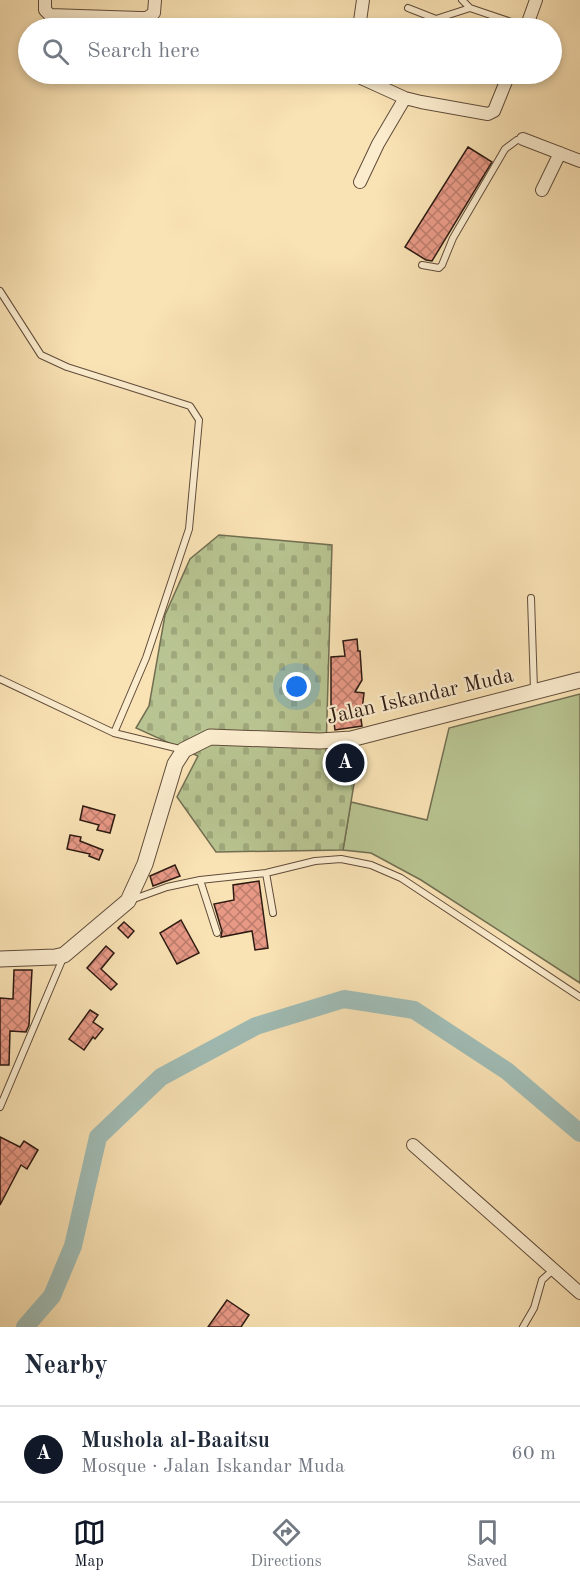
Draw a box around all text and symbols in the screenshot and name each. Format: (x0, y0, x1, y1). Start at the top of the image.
search box (18, 18, 562, 84)
icon: search (39, 35, 72, 68)
text: Search here (87, 40, 200, 62)
street label: Jalan Iskandar Muda (325, 665, 515, 729)
your location (282, 672, 311, 701)
pin: A (326, 740, 364, 786)
text: Nearby (24, 1353, 108, 1379)
text: Mushola al-Baaitsu (81, 1430, 270, 1452)
text: A (36, 1444, 51, 1464)
text: 60 m (511, 1444, 556, 1464)
text: Mosque · Jalan Iskandar Muda (81, 1457, 345, 1477)
tab: Map (73, 1516, 106, 1572)
tab: Directions (251, 1516, 322, 1572)
tab: Saved (467, 1516, 507, 1572)

